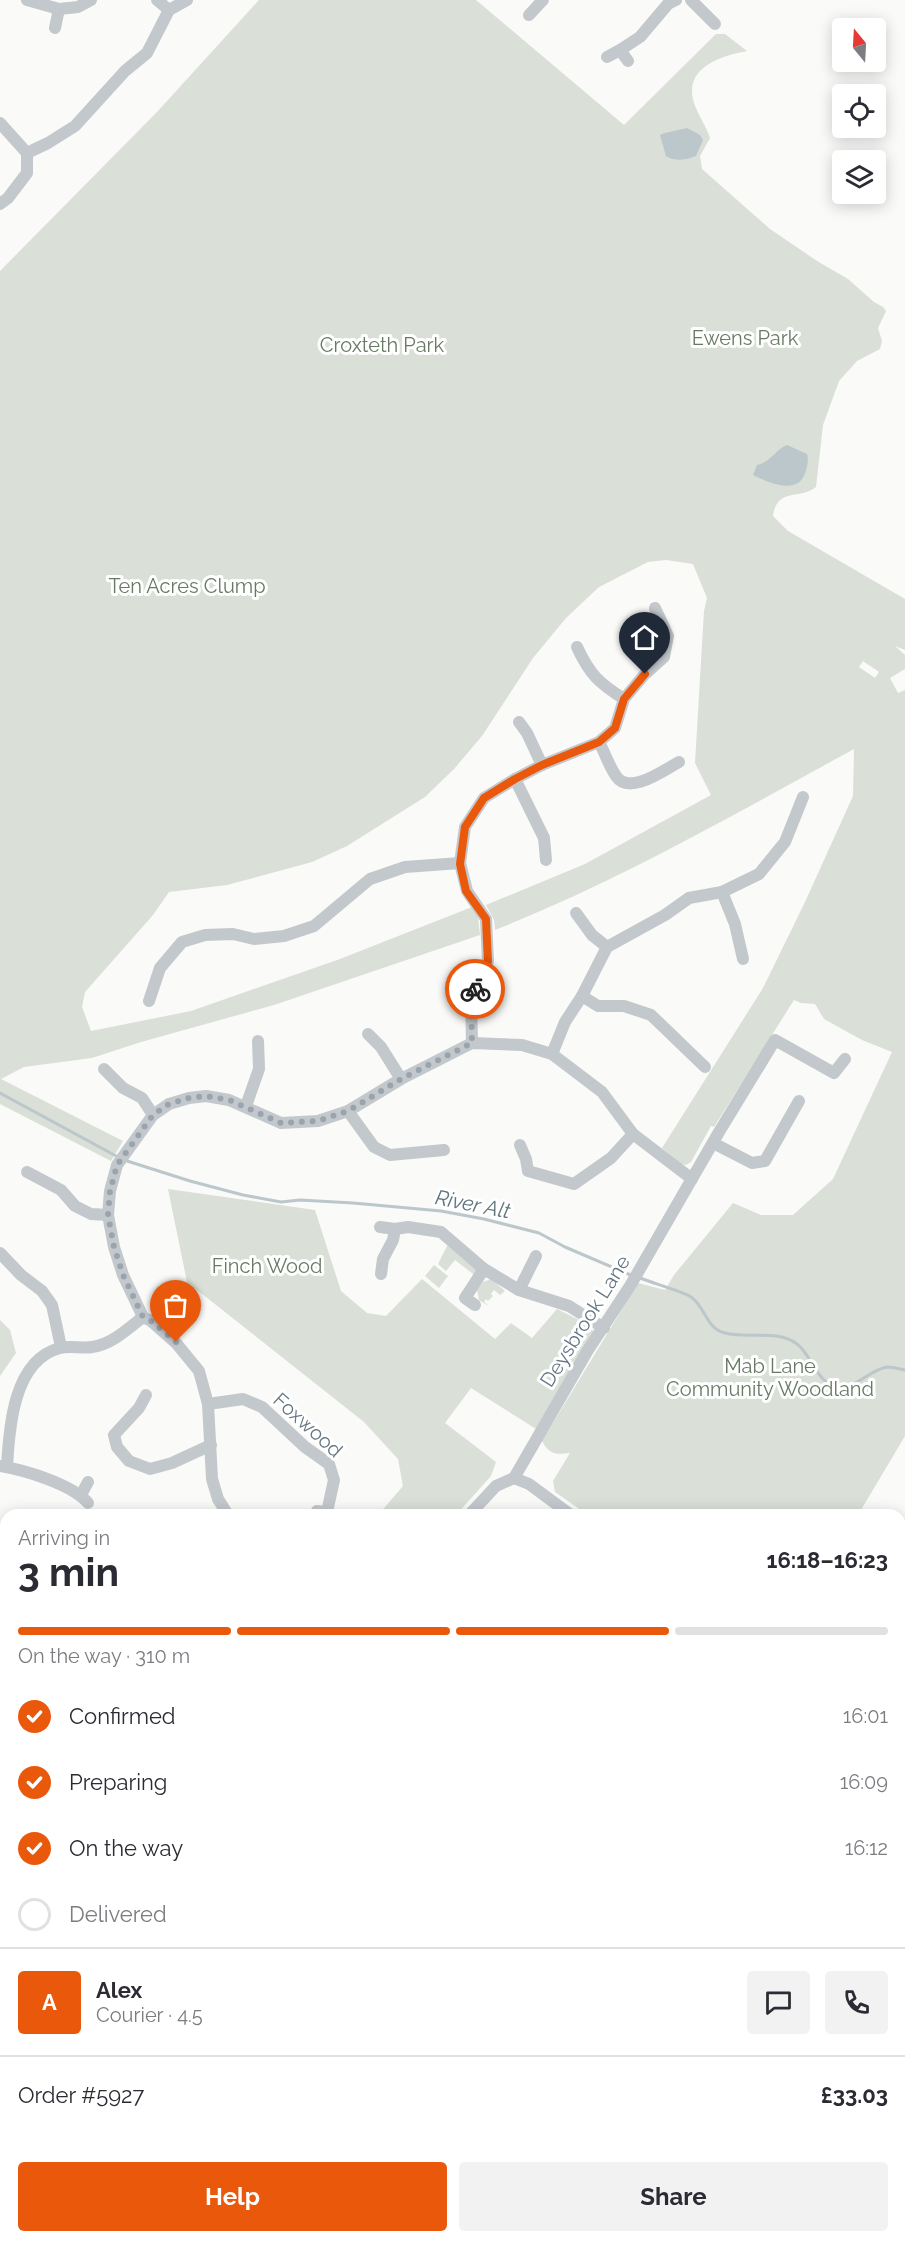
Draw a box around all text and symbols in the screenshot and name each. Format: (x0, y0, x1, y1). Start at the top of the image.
north arrow (832, 18, 886, 72)
map controls (832, 18, 886, 204)
button: locate (832, 84, 886, 138)
button: layers (832, 150, 886, 204)
park label: Ewens Park (692, 326, 799, 350)
park label: Croxteth Park (320, 333, 445, 357)
park label: Ten Acres Clump (109, 574, 266, 598)
pin (619, 612, 670, 674)
icon: home (628, 621, 661, 654)
courier (445, 959, 505, 1019)
icon: bike (459, 973, 492, 1006)
water label: River Alt (433, 1184, 513, 1224)
street label: Deysbrook Lane (535, 1251, 635, 1391)
park label: Finch Wood (212, 1254, 322, 1278)
pin (150, 1280, 201, 1342)
icon: bag (159, 1289, 192, 1322)
park label: Mab Lane Community Woodland (666, 1354, 874, 1401)
street label: Foxwood (268, 1388, 348, 1462)
text: Arriving in (18, 1526, 110, 1550)
text: 16:18–16:23 (767, 1547, 888, 1573)
text: 3 min (18, 1549, 119, 1595)
text: On the way · 310 m (18, 1644, 190, 1668)
icon: check (18, 1700, 51, 1733)
text: Confirmed (69, 1703, 176, 1729)
text: 16:01 (843, 1704, 888, 1728)
icon: check (18, 1766, 51, 1799)
text: Preparing (69, 1769, 167, 1795)
text: 16:09 (840, 1770, 888, 1794)
icon: check (18, 1832, 51, 1865)
text: On the way (69, 1835, 183, 1861)
text: 16:12 (845, 1836, 888, 1860)
text: Delivered (69, 1901, 167, 1927)
button: chat (747, 1971, 810, 2034)
button: phone (825, 1971, 888, 2034)
text: Alex (96, 1977, 142, 2003)
text: A (42, 1989, 57, 2015)
text: Courier · 4.5 (96, 2003, 203, 2027)
text: Order #5927 (18, 2082, 144, 2108)
text: £33.03 (821, 2082, 888, 2108)
button: Help (18, 2162, 447, 2231)
button: Share (459, 2162, 888, 2231)

